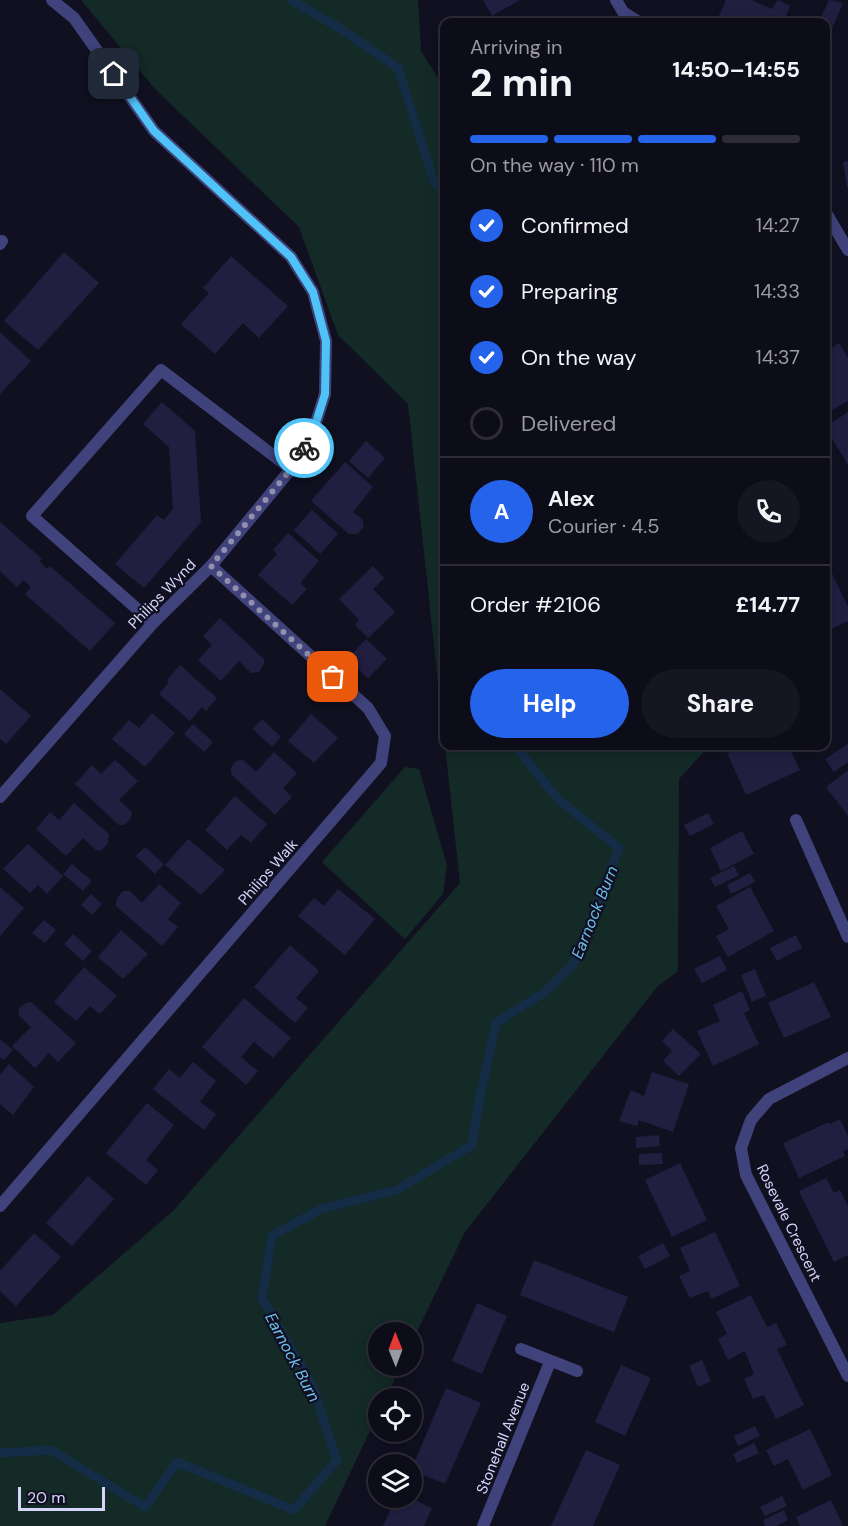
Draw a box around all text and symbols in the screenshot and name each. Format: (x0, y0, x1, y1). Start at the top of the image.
text: Arriving in (470, 34, 562, 60)
pin (88, 48, 139, 99)
text: 14:50–14:55 (672, 55, 800, 84)
icon: home (97, 57, 130, 90)
text: 2 min (470, 57, 573, 108)
text: On the way · 110 m (470, 152, 639, 178)
icon: check (470, 209, 503, 242)
text: Confirmed (521, 211, 629, 240)
text: 14:27 (756, 212, 800, 238)
icon: check (470, 275, 503, 308)
text: Preparing (521, 277, 618, 306)
text: 14:33 (754, 278, 800, 304)
icon: check (470, 341, 503, 374)
text: On the way (521, 343, 636, 372)
text: 14:37 (755, 344, 800, 370)
text: Delivered (521, 409, 616, 438)
courier (274, 418, 334, 478)
icon: bike (288, 432, 321, 465)
button: phone (737, 480, 800, 543)
text: Alex (548, 484, 595, 513)
text: A (494, 497, 509, 526)
text: Courier · 4.5 (548, 513, 660, 539)
street label: Philips Wynd (124, 555, 200, 633)
text: Order #2106 (470, 590, 601, 619)
text: £14.77 (735, 590, 800, 619)
pin (307, 651, 358, 702)
icon: bag (316, 660, 349, 693)
button: Help (470, 669, 629, 738)
button: Share (641, 669, 800, 738)
street label: Philips Walk (234, 834, 303, 909)
water label: Earnock Burn (566, 863, 623, 962)
street label: Rosevale Crescent (752, 1161, 826, 1285)
water label: Earnock Burn (260, 1309, 325, 1405)
north arrow (368, 1322, 422, 1376)
map controls (368, 1322, 422, 1508)
street label: Stonehall Avenue (471, 1379, 535, 1497)
button: locate (368, 1388, 422, 1442)
button: layers (368, 1454, 422, 1508)
scale bar (18, 1484, 105, 1512)
text: 20 m (27, 1487, 66, 1508)

